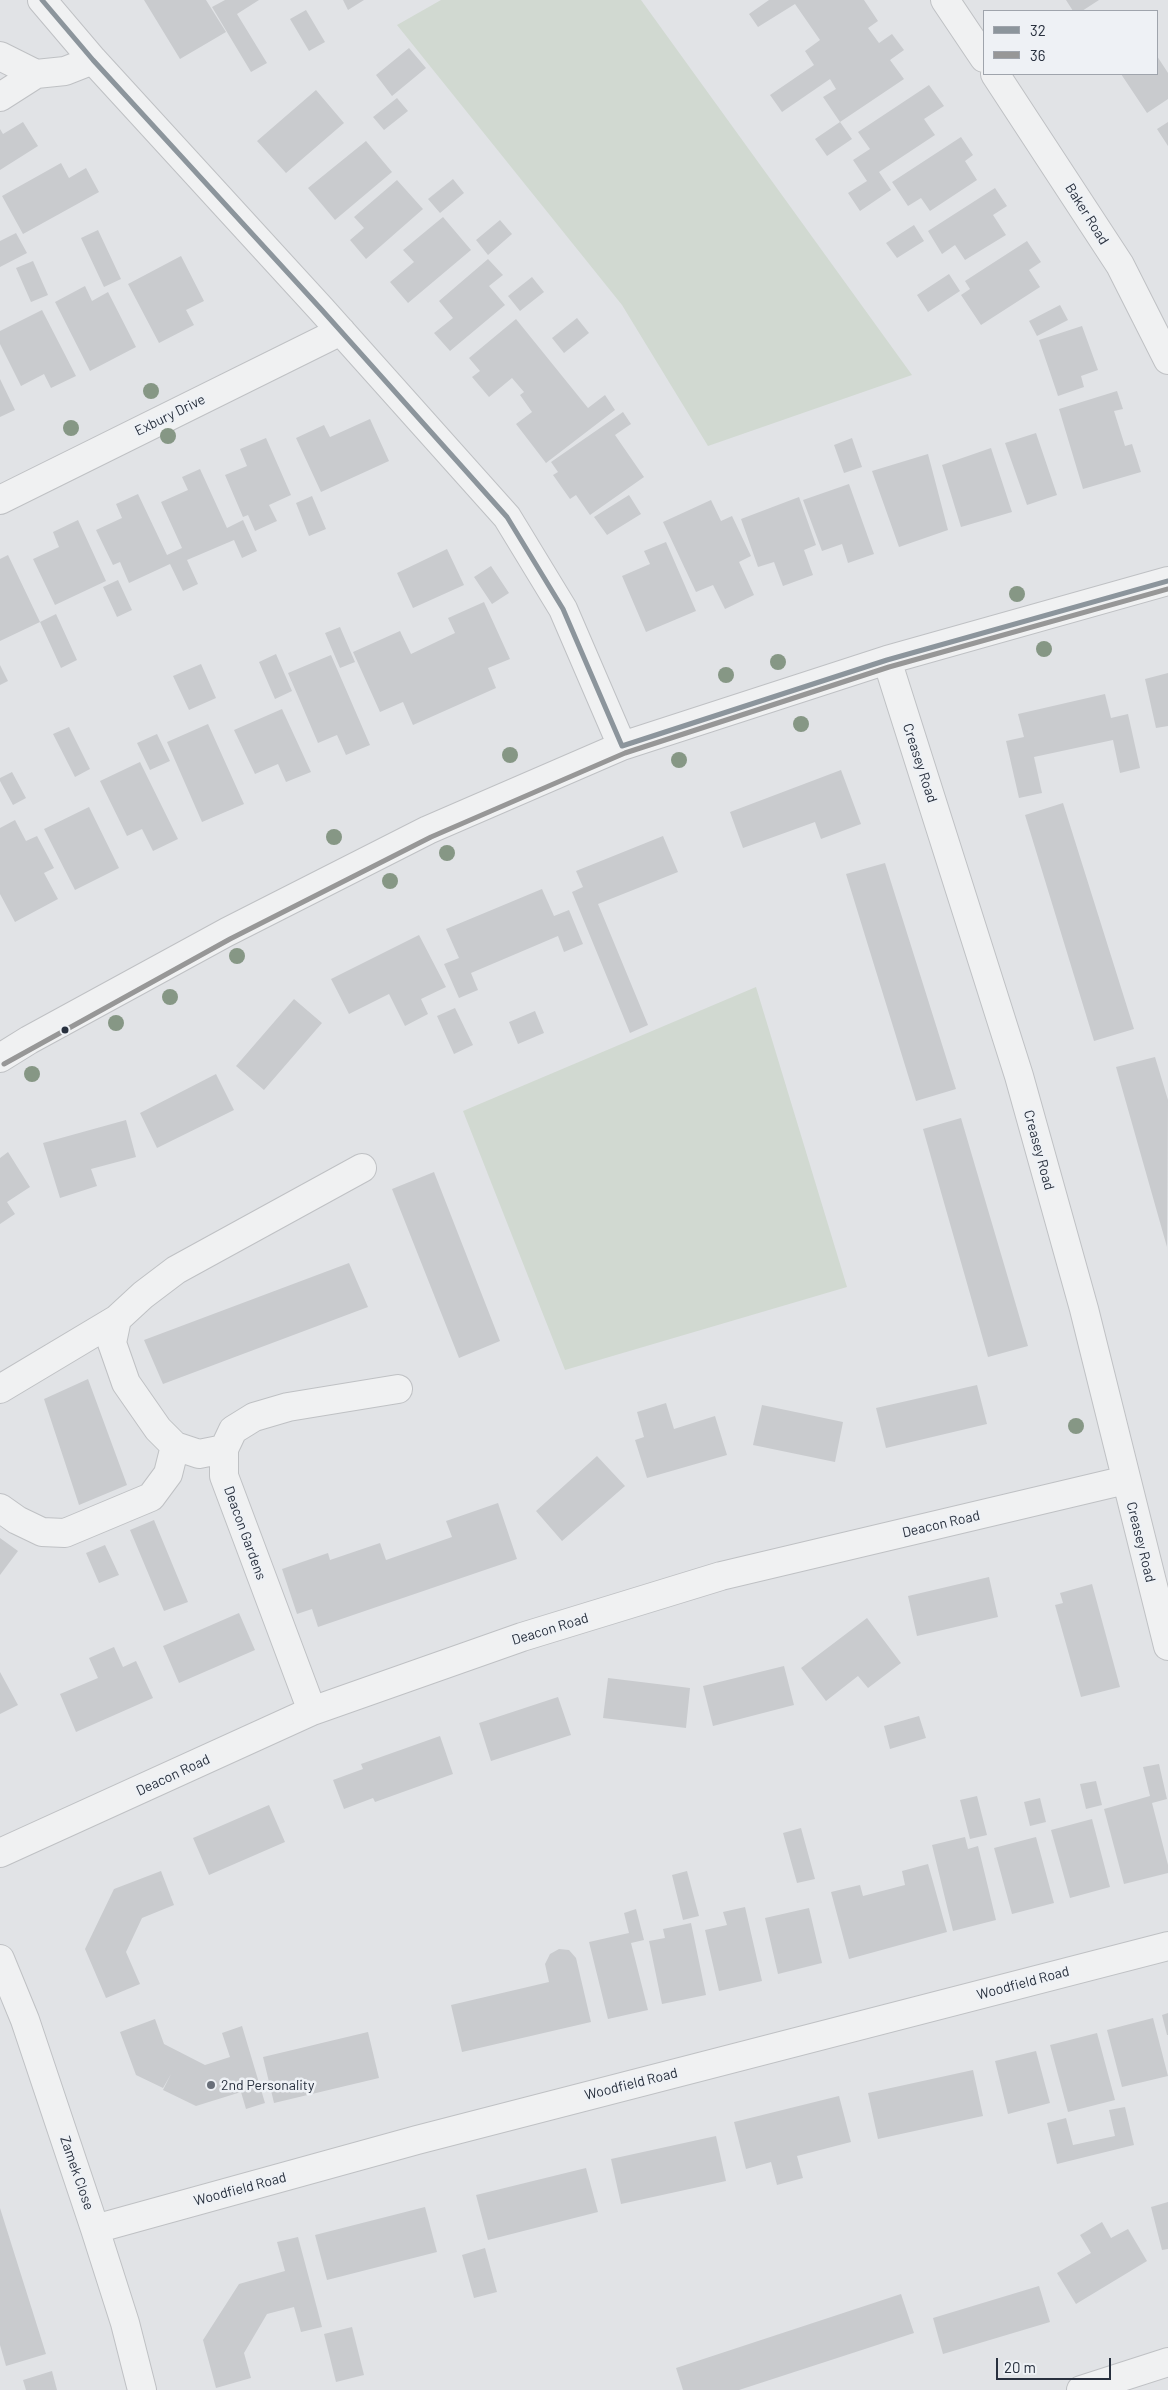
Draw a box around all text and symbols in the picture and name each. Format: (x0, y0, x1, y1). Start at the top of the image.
legend (983, 10, 1158, 75)
text: 32 (1030, 21, 1046, 39)
text: 36 (1030, 46, 1045, 64)
street label: Baker Road (1062, 180, 1112, 248)
street label: Exbury Drive (132, 391, 208, 439)
street label: Creasey Road (899, 721, 941, 805)
unlabelled marker (60, 1025, 70, 1035)
street label: Creasey Road (1020, 1108, 1058, 1192)
street label: Deacon Gardens (220, 1484, 270, 1582)
street label: Creasey Road (1123, 1500, 1159, 1584)
street label: Deacon Road (900, 1507, 982, 1541)
street label: Deacon Road (510, 1609, 590, 1649)
street label: Deacon Road (133, 1751, 213, 1799)
street label: Woodfield Road (975, 1963, 1071, 2003)
street label: Woodfield Road (583, 2064, 679, 2104)
place label: 2nd Personality (221, 2077, 314, 2093)
marker: 2nd Personality (205, 2079, 217, 2091)
street label: Zamek Close (57, 2134, 97, 2212)
street label: Woodfield Road (192, 2169, 288, 2209)
scale bar (998, 2348, 1113, 2380)
text: 20 m (1004, 2358, 1036, 2376)

